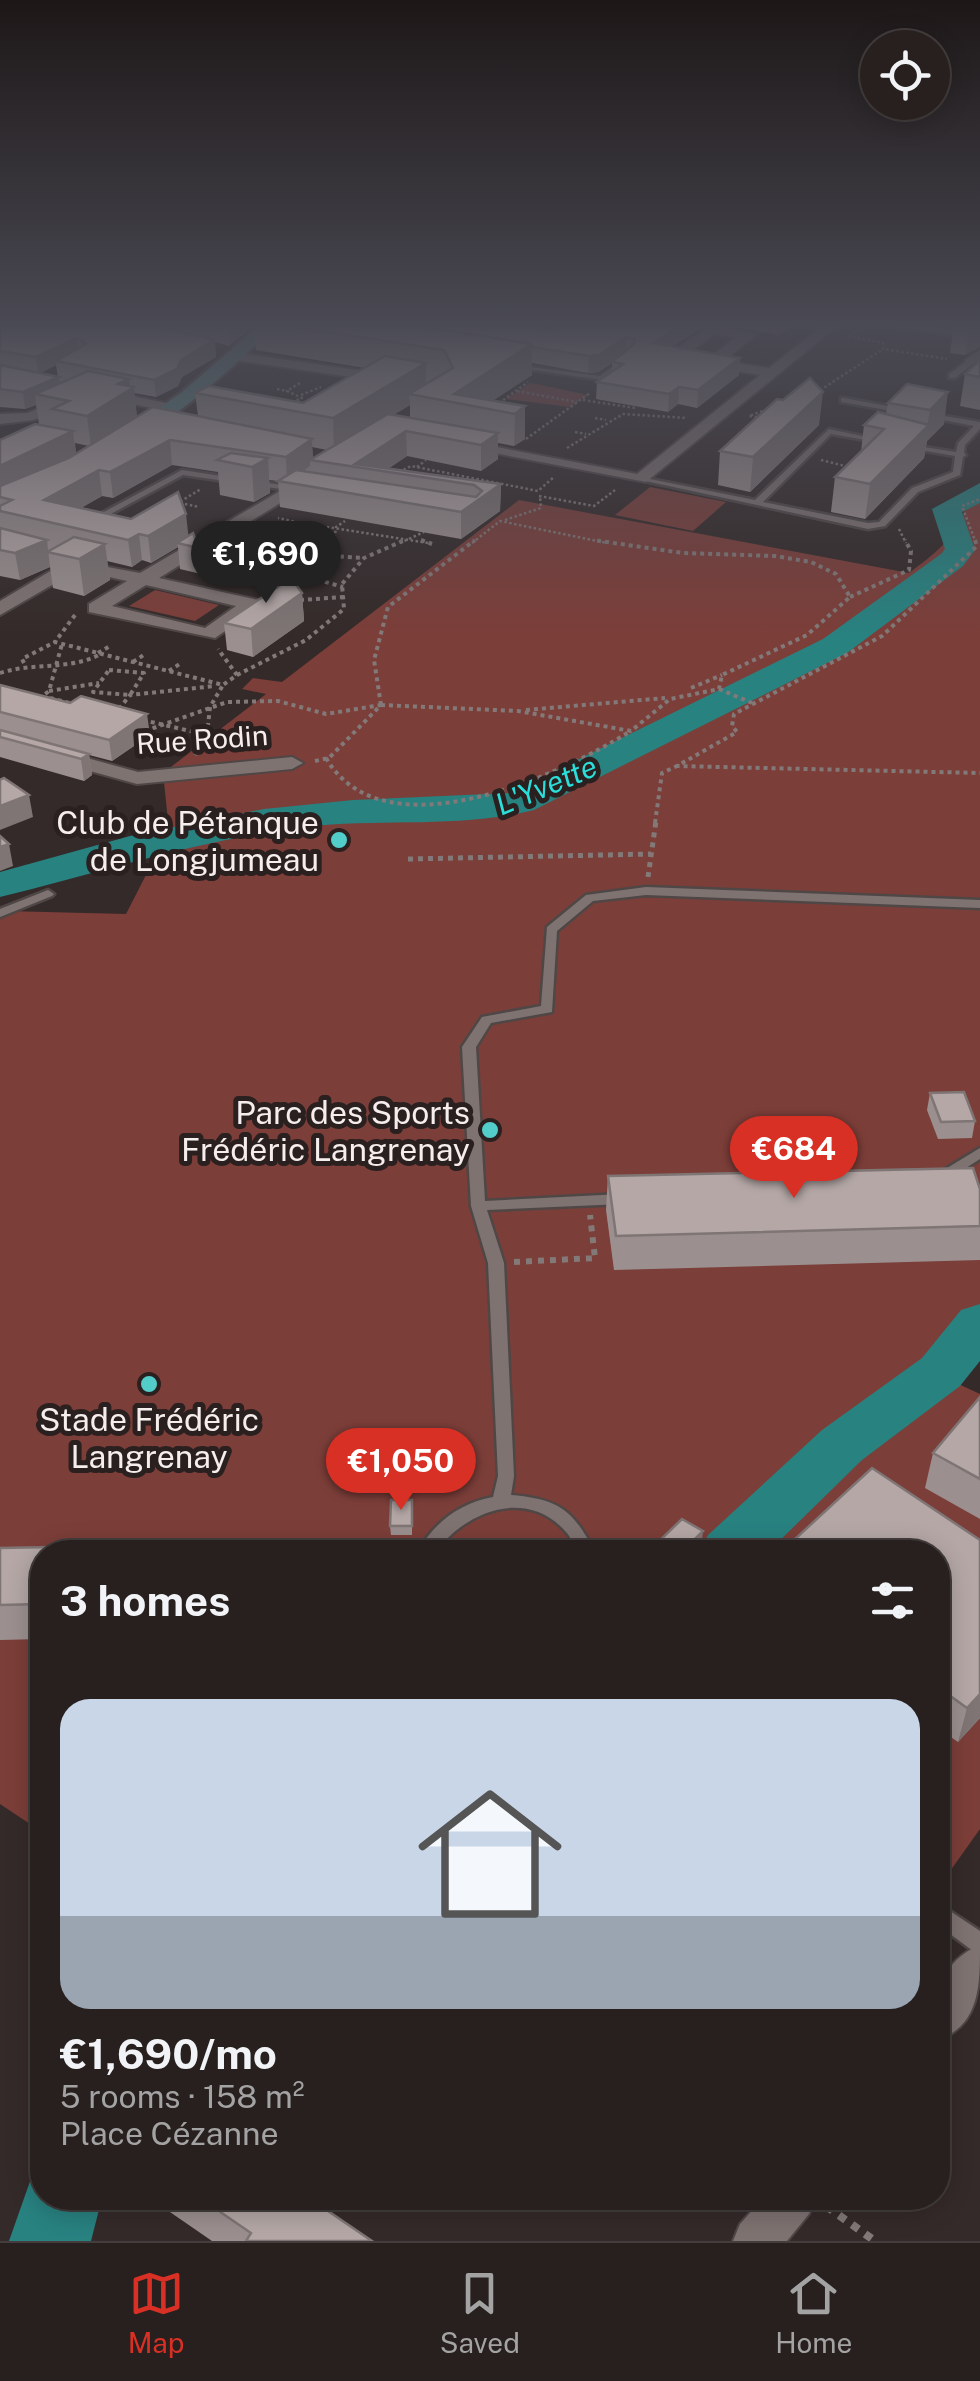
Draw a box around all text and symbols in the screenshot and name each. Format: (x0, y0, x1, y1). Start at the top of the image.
map controls (860, 30, 950, 120)
button: locate (860, 30, 950, 120)
pin: €1,690 (185, 521, 347, 606)
text: €1,690 (213, 535, 319, 572)
street label: Rue Rodin (135, 718, 269, 760)
water label: L'Yvette (490, 748, 602, 822)
place label: Club de Pétanque de Longjumeau (56, 804, 319, 878)
marker: Club de Pétanque de Longjumeau (328, 829, 350, 851)
place label: Parc des Sports Frédéric Langrenay (181, 1094, 470, 1168)
pin: €684 (735, 1116, 853, 1201)
marker: Parc des Sports Frédéric Langrenay (479, 1119, 501, 1141)
text: €684 (752, 1130, 836, 1167)
marker: Stade Frédéric Langrenay (138, 1373, 160, 1395)
place label: Stade Frédéric Langrenay (39, 1401, 259, 1475)
pin: €1,050 (320, 1428, 482, 1513)
text: €1,050 (348, 1442, 454, 1479)
icon: filters (865, 1573, 920, 1628)
text: 3 homes (60, 1576, 230, 1625)
icon: home (400, 1764, 580, 1944)
text: €1,690/mo (60, 2029, 277, 2078)
text: 5 rooms · 158 m² (60, 2078, 304, 2115)
text: Place Cézanne (60, 2115, 279, 2152)
tab: Map (128, 2266, 185, 2359)
tab: Saved (440, 2266, 520, 2359)
tab: Home (775, 2266, 852, 2359)

